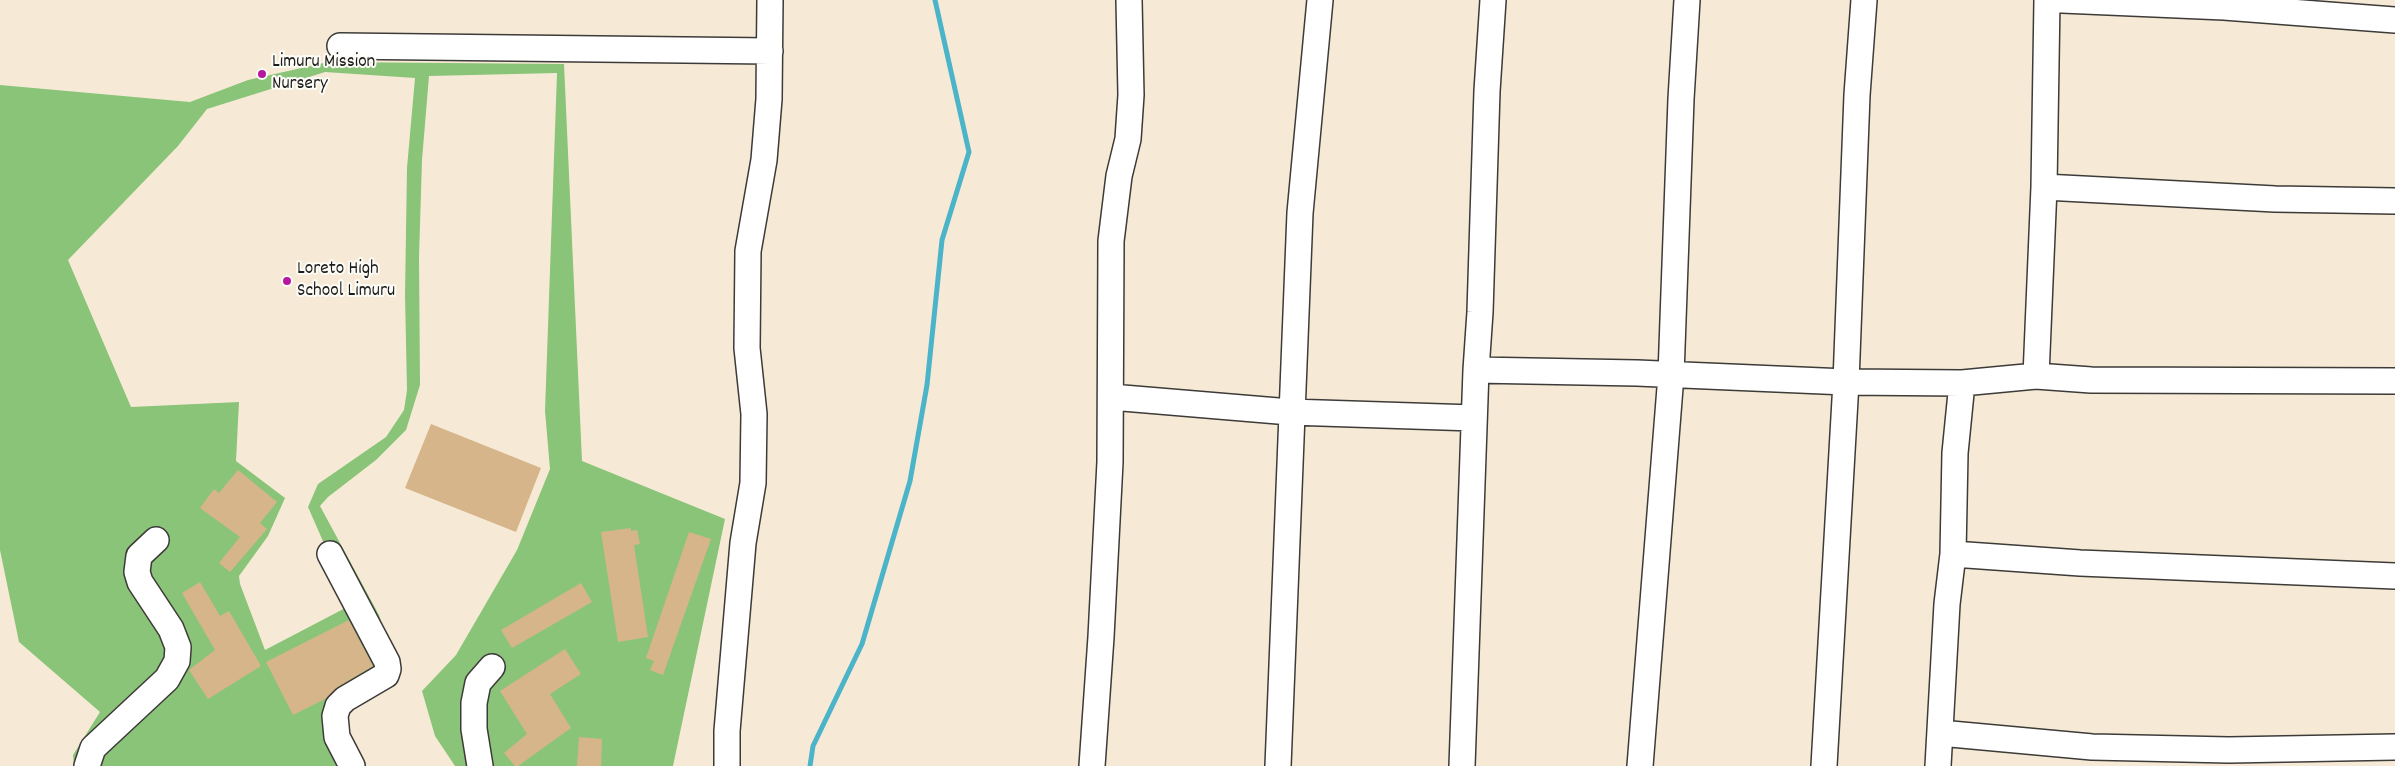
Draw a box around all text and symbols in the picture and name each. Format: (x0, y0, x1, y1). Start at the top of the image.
place label: Limuru Mission Nursery (272, 52, 375, 96)
marker: Limuru Mission Nursery (256, 68, 268, 80)
place label: Loreto High School Limuru (297, 259, 395, 303)
marker: Loreto High School Limuru (281, 275, 293, 287)

